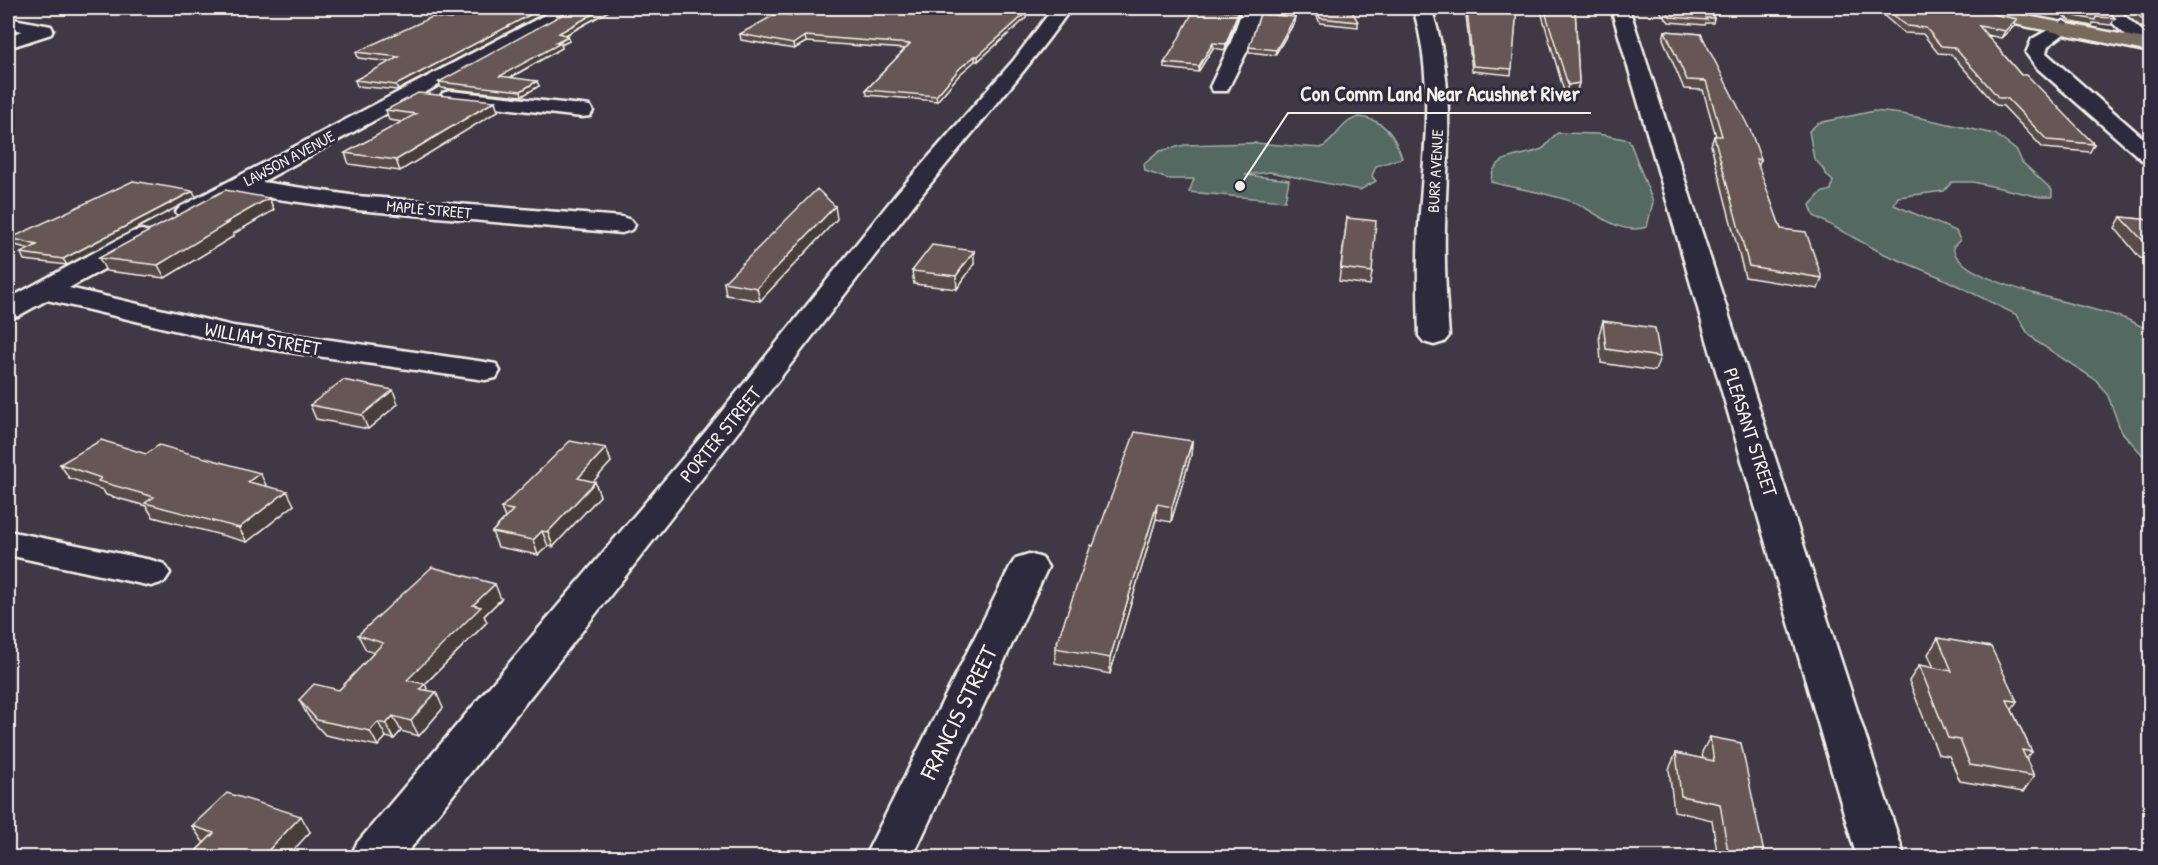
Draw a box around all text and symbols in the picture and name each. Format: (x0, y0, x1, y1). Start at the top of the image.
callout: Con Comm Land Near Acushnet River (1288, 74, 1591, 113)
text: Con Comm Land Near Acushnet River (1300, 79, 1581, 108)
street label: LAWSON AVENUE (240, 125, 338, 191)
street label: BURR AVENUE (1422, 129, 1448, 213)
street label: MAPLE STREET (385, 194, 473, 224)
street label: WILLIAM STREET (203, 315, 324, 362)
street label: PLEASANT STREET (1717, 364, 1785, 500)
street label: PORTER STREET (673, 380, 768, 488)
street label: FRANCIS STREET (911, 639, 1005, 785)

